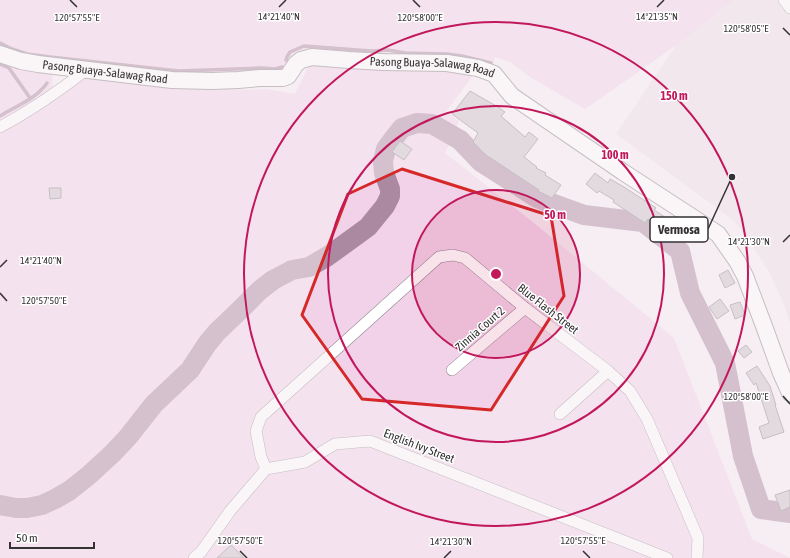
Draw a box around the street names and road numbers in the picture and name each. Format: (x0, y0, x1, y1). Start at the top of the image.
street label: Pasong Buaya-Salawag Road (369, 54, 497, 81)
street label: Pasong Buaya-Salawag Road (42, 58, 169, 86)
street label: Blue Flash Street (515, 281, 582, 337)
street label: Zinnia Court 2 (452, 304, 508, 354)
street label: English Ivy Street (382, 426, 457, 466)

